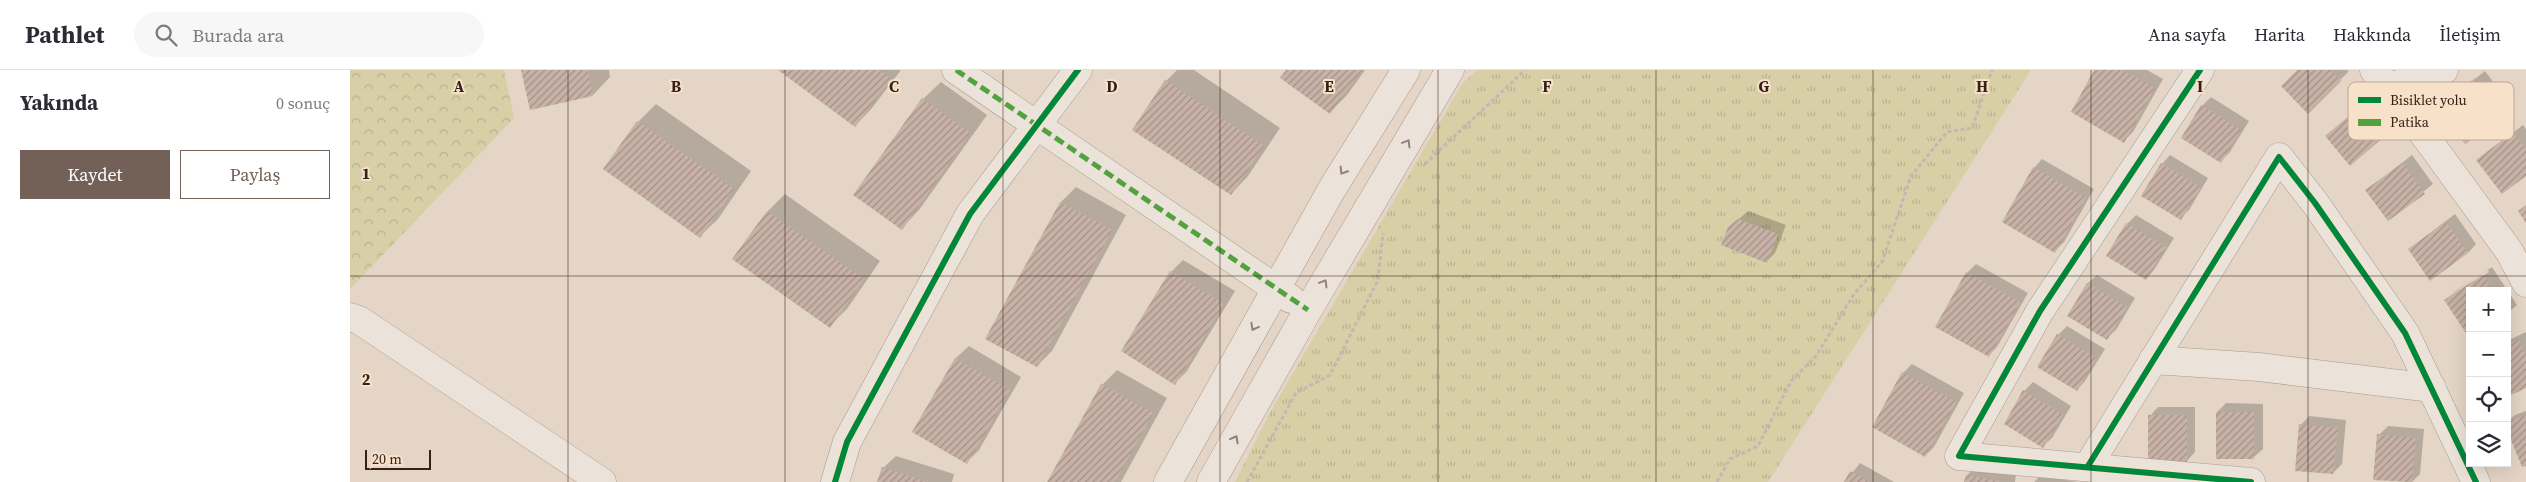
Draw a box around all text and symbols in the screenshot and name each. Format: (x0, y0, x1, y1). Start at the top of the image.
search box (134, 12, 484, 57)
text: Pathlet (25, 18, 104, 51)
icon: search (152, 21, 180, 49)
text: Burada ara (192, 22, 284, 48)
text: Ana sayfa (2148, 22, 2226, 47)
text: Harita (2254, 22, 2305, 47)
text: Hakkında (2333, 22, 2411, 47)
text: İletişim (2439, 22, 2501, 47)
text: A (454, 75, 465, 97)
text: B (671, 75, 682, 97)
text: C (889, 75, 899, 97)
text: D (1106, 75, 1118, 97)
text: E (1324, 75, 1334, 97)
text: F (1542, 75, 1552, 97)
text: G (1759, 75, 1770, 97)
text: H (1976, 75, 1988, 97)
text: I (2197, 75, 2203, 97)
legend (2348, 82, 2514, 140)
text: Yakında (20, 88, 98, 117)
text: Bisiklet yolu (2390, 90, 2467, 110)
text: 0 sonuç (276, 92, 330, 114)
text: Patika (2390, 112, 2430, 132)
one-way arrow (1400, 140, 1410, 149)
button: Kaydet (20, 150, 170, 199)
button: Paylaş (180, 150, 330, 199)
text: 1 (362, 162, 370, 184)
one-way arrow (1340, 165, 1350, 174)
one-way arrow (1317, 279, 1327, 288)
map controls (2466, 287, 2511, 467)
button: + (2466, 287, 2511, 332)
one-way arrow (1251, 322, 1261, 331)
button: − (2466, 332, 2511, 377)
text: 2 (362, 368, 371, 390)
button: locate (2466, 377, 2511, 422)
button: layers (2466, 422, 2511, 467)
one-way arrow (1229, 436, 1239, 445)
scale bar (365, 447, 431, 470)
text: 20 m (372, 449, 402, 469)

